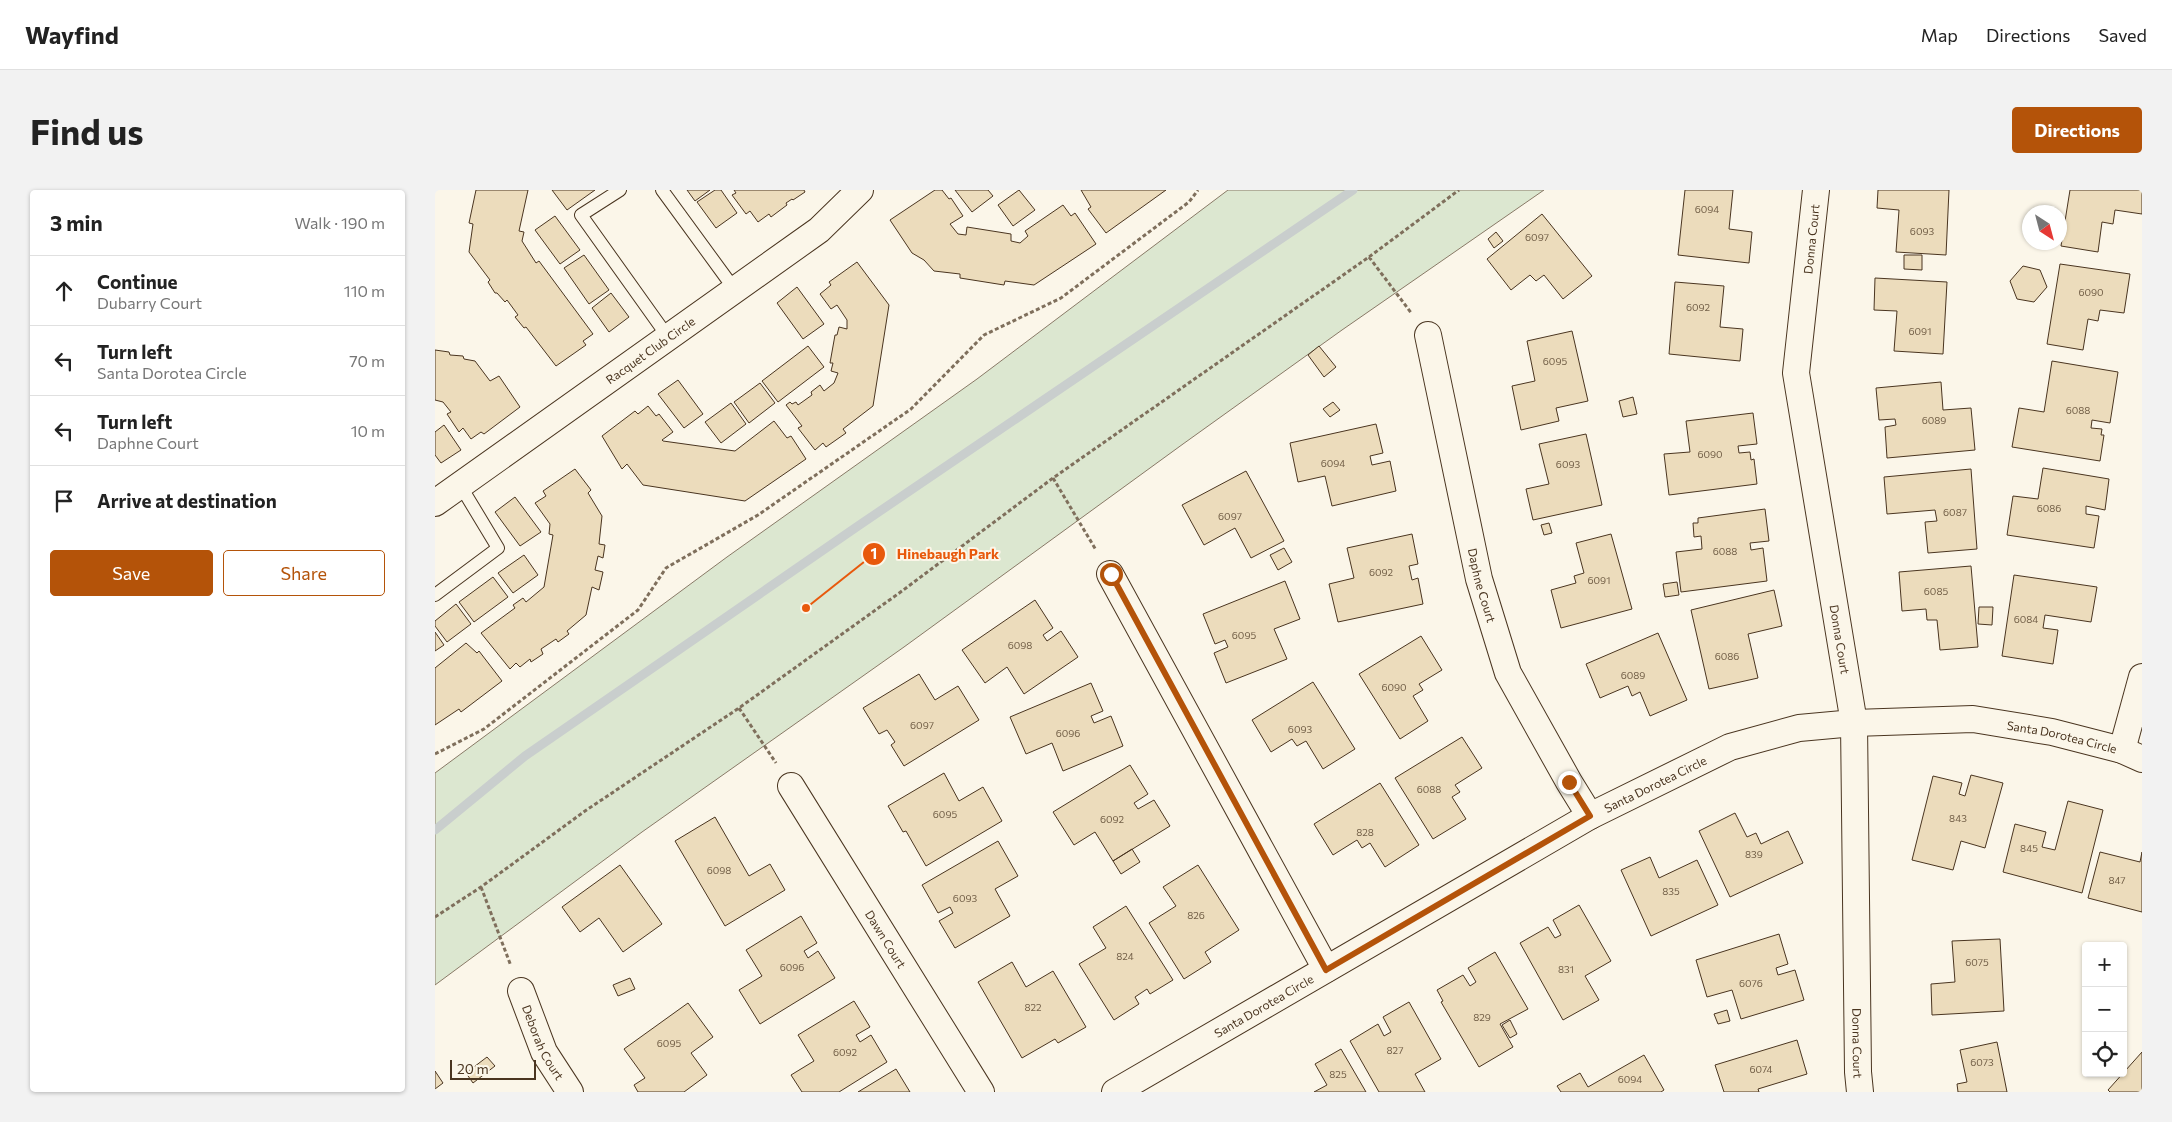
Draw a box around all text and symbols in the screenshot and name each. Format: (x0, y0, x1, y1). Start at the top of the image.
text: Wayfind (25, 20, 119, 49)
text: Map (1921, 24, 1958, 46)
text: Directions (1986, 24, 2070, 46)
text: Saved (2098, 24, 2147, 46)
button: Directions (2012, 107, 2142, 153)
text: Find us (30, 109, 144, 152)
house number: 6094 (1695, 203, 1719, 215)
street label: Donna Court (1800, 203, 1822, 275)
north arrow (2022, 205, 2067, 250)
text: 3 min (50, 210, 103, 235)
text: Walk · 190 m (295, 213, 385, 232)
house number: 6093 (1910, 225, 1934, 237)
house number: 6097 (1525, 231, 1549, 243)
text: Continue (97, 270, 177, 293)
icon: ahead (50, 277, 78, 305)
text: 110 m (344, 281, 385, 300)
house number: 6090 (2078, 286, 2104, 298)
text: Dubarry Court (97, 293, 202, 312)
house number: 6092 (1686, 301, 1711, 313)
street label: Racquet Club Circle (603, 314, 697, 386)
house number: 6091 (1909, 325, 1931, 337)
text: Turn left (97, 340, 172, 363)
icon: left (50, 347, 78, 375)
text: 70 m (349, 351, 385, 370)
house number: 6095 (1543, 355, 1567, 367)
text: Santa Dorotea Circle (97, 363, 247, 382)
house number: 6088 (2066, 404, 2090, 416)
text: Turn left (97, 410, 172, 433)
house number: 6089 (1922, 414, 1946, 426)
icon: left (50, 417, 78, 445)
text: 10 m (351, 421, 385, 440)
text: Daphne Court (97, 433, 199, 452)
house number: 6090 (1697, 448, 1723, 460)
house number: 6094 (1321, 457, 1345, 469)
house number: 6093 (1556, 458, 1580, 470)
icon: arrive (50, 487, 78, 515)
text: Arrive at destination (97, 489, 277, 512)
house number: 6086 (2037, 502, 2061, 514)
house number: 6087 (1943, 506, 1967, 518)
house number: 6097 (1218, 510, 1242, 522)
callout: Hinebaugh Park (861, 539, 1009, 568)
text: 1 (871, 544, 877, 562)
text: Hinebaugh Park (897, 545, 999, 562)
house number: 6088 (1713, 545, 1737, 557)
street label: Daphne Court (1466, 547, 1499, 624)
button: Save (50, 550, 213, 596)
button: Share (223, 550, 385, 596)
route start (1100, 563, 1123, 586)
house number: 6092 (1369, 566, 1394, 578)
house number: 6091 (1588, 574, 1610, 586)
house number: 6085 (1924, 585, 1948, 597)
street label: Donna Court (1827, 603, 1853, 675)
house number: 6084 (2014, 613, 2038, 625)
house number: 6095 (1232, 629, 1256, 641)
house number: 6098 (1008, 639, 1032, 651)
house number: 6086 (1715, 650, 1739, 662)
house number: 6089 (1621, 669, 1645, 681)
house number: 6090 (1381, 681, 1407, 693)
street label: Santa Dorotea Circle (2006, 718, 2119, 755)
house number: 6097 (910, 719, 934, 731)
house number: 6093 (1288, 723, 1312, 735)
house number: 6096 (1056, 727, 1080, 739)
street label: Santa Dorotea Circle (1602, 753, 1709, 815)
route end (1558, 771, 1581, 794)
house number: 6088 (1417, 783, 1441, 795)
house number: 6095 (933, 808, 957, 820)
house number: 843 (1949, 812, 1967, 824)
house number: 6092 (1100, 813, 1125, 825)
house number: 828 (1356, 826, 1374, 838)
house number: 845 (2020, 842, 2038, 854)
house number: 839 (1745, 848, 1763, 860)
house number: 6098 (707, 864, 731, 876)
house number: 847 (2108, 874, 2126, 886)
house number: 835 (1662, 885, 1680, 897)
house number: 6093 (953, 892, 977, 904)
street label: Dawn Court (863, 907, 909, 971)
house number: 826 (1187, 909, 1205, 921)
map controls (2082, 942, 2127, 1077)
button: + (2082, 942, 2127, 987)
house number: 824 (1116, 950, 1134, 962)
house number: 6075 (1965, 956, 1989, 968)
house number: 6096 (780, 961, 804, 973)
house number: 831 (1558, 963, 1574, 975)
street label: Santa Dorotea Circle (1212, 971, 1316, 1040)
house number: 6076 (1739, 977, 1763, 989)
button: − (2082, 987, 2127, 1032)
house number: 822 (1024, 1001, 1042, 1013)
street label: Deborah Court (520, 1003, 567, 1082)
street label: Donna Court (1850, 1008, 1866, 1079)
house number: 829 (1473, 1011, 1491, 1023)
button: locate (2082, 1032, 2127, 1077)
house number: 6095 (657, 1037, 681, 1049)
house number: 827 (1387, 1044, 1403, 1056)
house number: 6092 (833, 1046, 858, 1058)
house number: 6073 (1970, 1056, 1994, 1068)
scale bar (450, 1057, 536, 1080)
text: 20 m (457, 1060, 489, 1077)
house number: 6074 (1749, 1063, 1773, 1075)
house number: 825 (1329, 1068, 1347, 1080)
house number: 6094 (1618, 1073, 1642, 1085)

